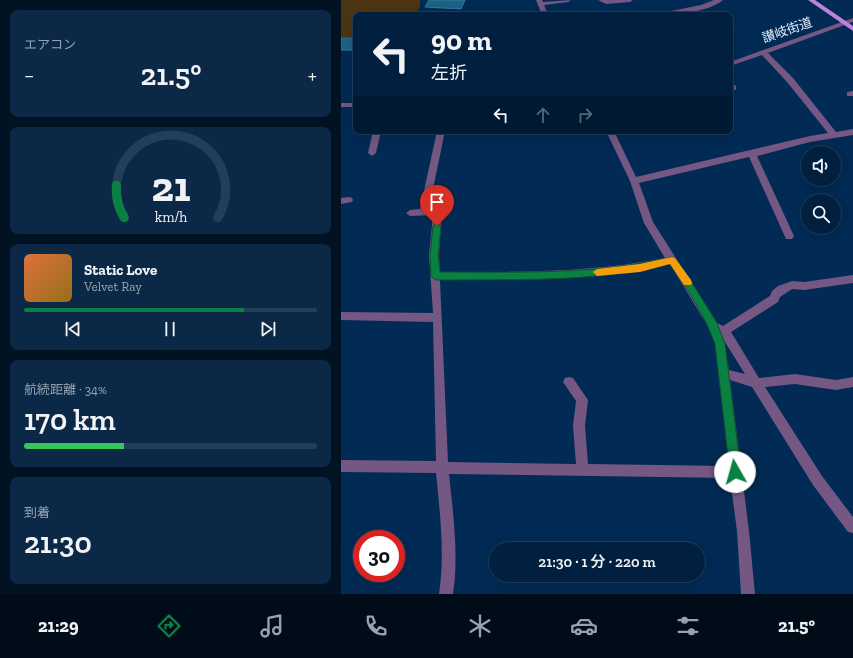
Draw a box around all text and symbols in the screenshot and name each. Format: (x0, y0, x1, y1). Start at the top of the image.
street label: 讃岐街道 (760, 14, 814, 46)
text: 90 m (431, 24, 492, 57)
icon: left (365, 28, 417, 80)
text: エアコン (24, 37, 76, 52)
text: 21.5° (140, 57, 202, 93)
text: − (24, 62, 34, 89)
text: + (308, 62, 317, 89)
text: 左折 (431, 62, 467, 84)
icon: left (490, 104, 512, 126)
icon: ahead (532, 104, 554, 126)
icon: right (574, 104, 596, 126)
map controls (801, 146, 841, 234)
button: sound (801, 146, 841, 186)
text: 21 (151, 162, 190, 212)
pin (420, 185, 454, 226)
icon: arrive (426, 191, 448, 213)
button: search (801, 194, 841, 234)
text: km/h (154, 209, 187, 226)
text: Static Love (84, 261, 157, 279)
text: Velvet Ray (84, 279, 142, 294)
icon: previous (62, 318, 84, 340)
icon: pause (159, 318, 181, 340)
icon: next (257, 318, 279, 340)
text: 航続距離 · 34% (24, 382, 107, 397)
text: 170 km (24, 402, 116, 438)
position arrow (714, 451, 756, 493)
text: 到着 (24, 505, 50, 520)
text: 21:30 (24, 525, 92, 561)
speed limit sign: 30 (353, 530, 405, 582)
text: 21:30 · 1 分 · 220 m (538, 553, 656, 571)
icon: directions (155, 612, 183, 640)
icon: music (258, 612, 286, 640)
icon: phone (362, 612, 390, 640)
icon: climate (466, 612, 494, 640)
icon: car (570, 612, 598, 640)
icon: filters (674, 612, 702, 640)
text: 21:29 (38, 615, 79, 637)
text: 21.5° (778, 615, 815, 637)

